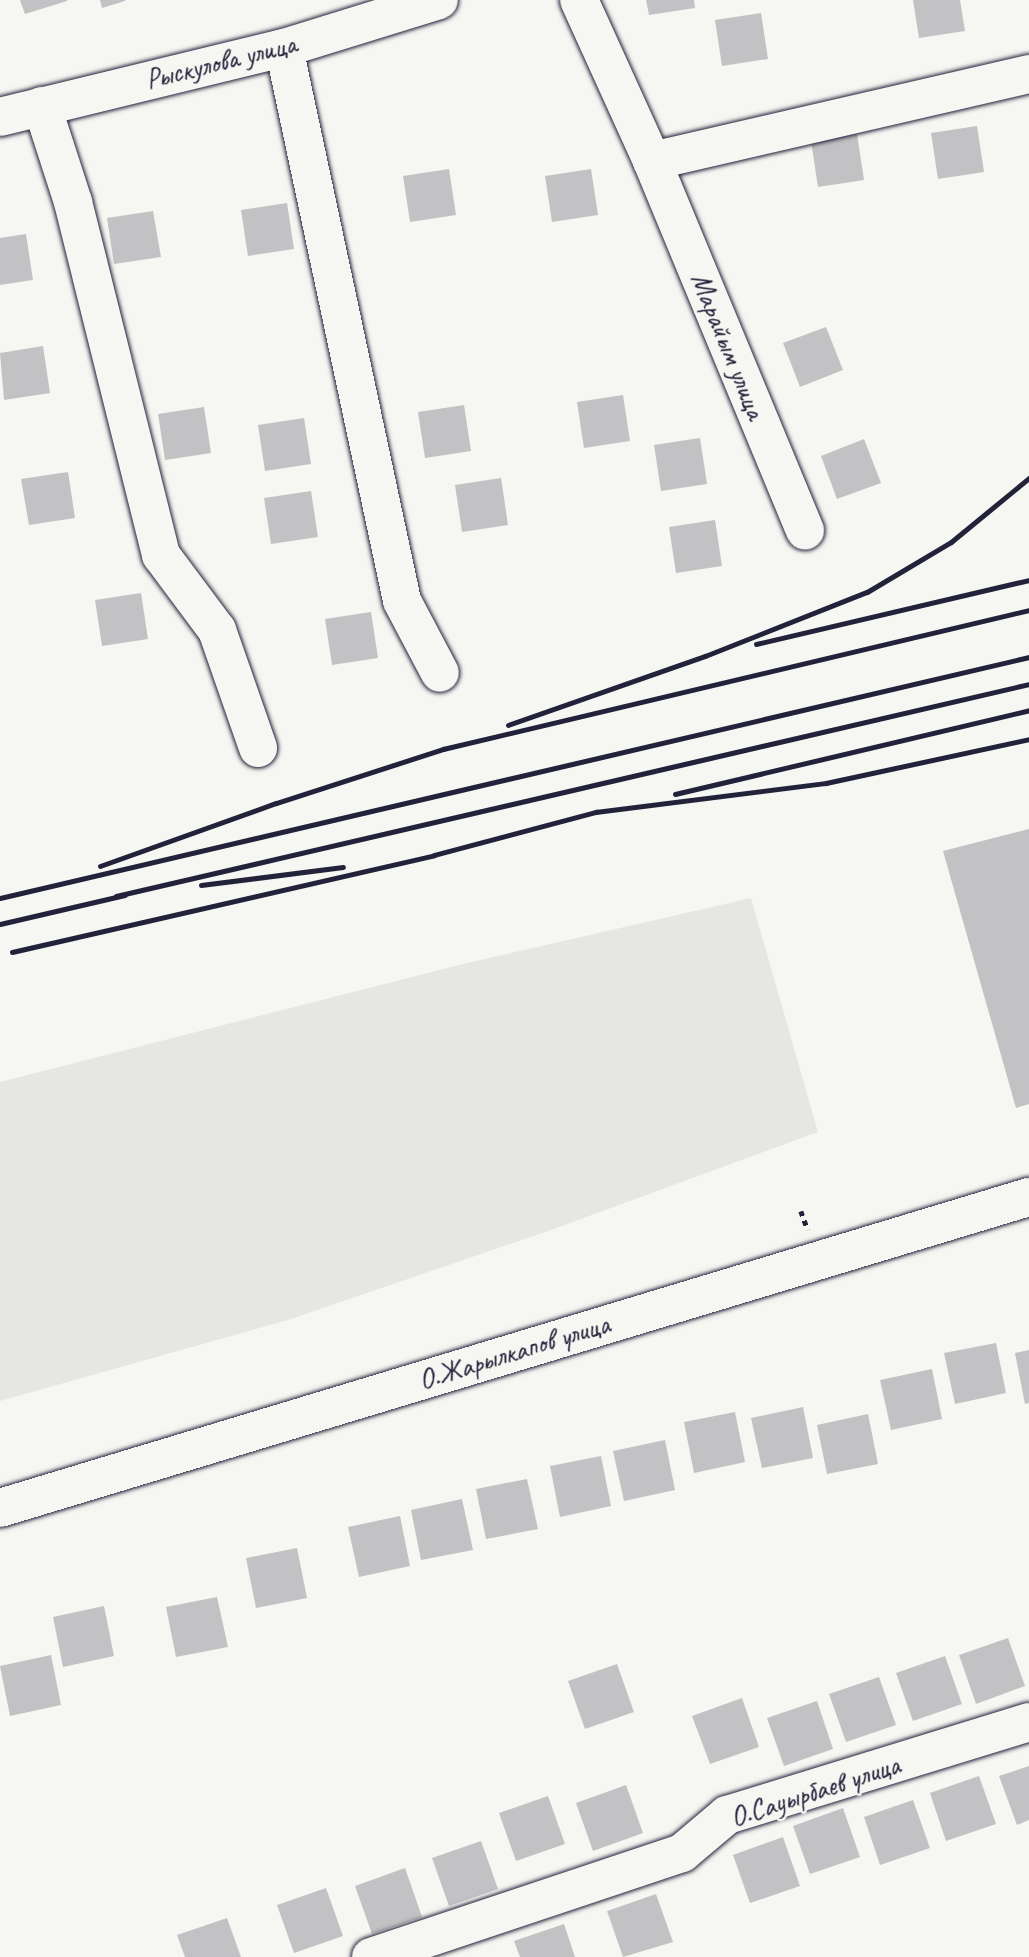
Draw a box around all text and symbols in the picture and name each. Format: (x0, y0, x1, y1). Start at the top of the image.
street label: Рыскулова улица (142, 27, 300, 97)
street label: Марайым улица (683, 267, 773, 425)
street label: О.Жарылкапов улица (413, 1307, 615, 1397)
street label: О.Сауырбаев улица (725, 1748, 905, 1834)

